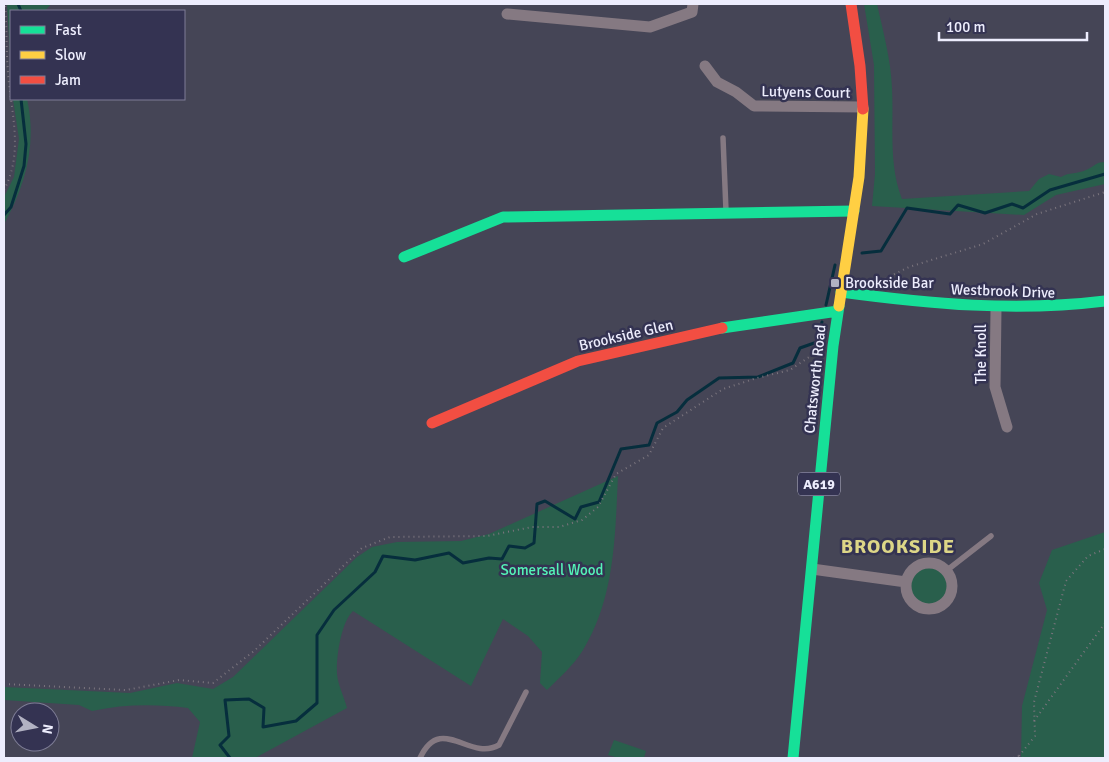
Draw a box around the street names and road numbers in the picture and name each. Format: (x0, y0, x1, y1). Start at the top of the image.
street label: Lutyens Court (761, 82, 851, 102)
street label: Westbrook Drive (950, 280, 1056, 302)
street label: Brookside Glen (577, 315, 675, 355)
street label: Chatsworth Road (800, 324, 830, 434)
street label: The Knoll (972, 324, 990, 384)
road number: A619 (798, 472, 840, 496)

